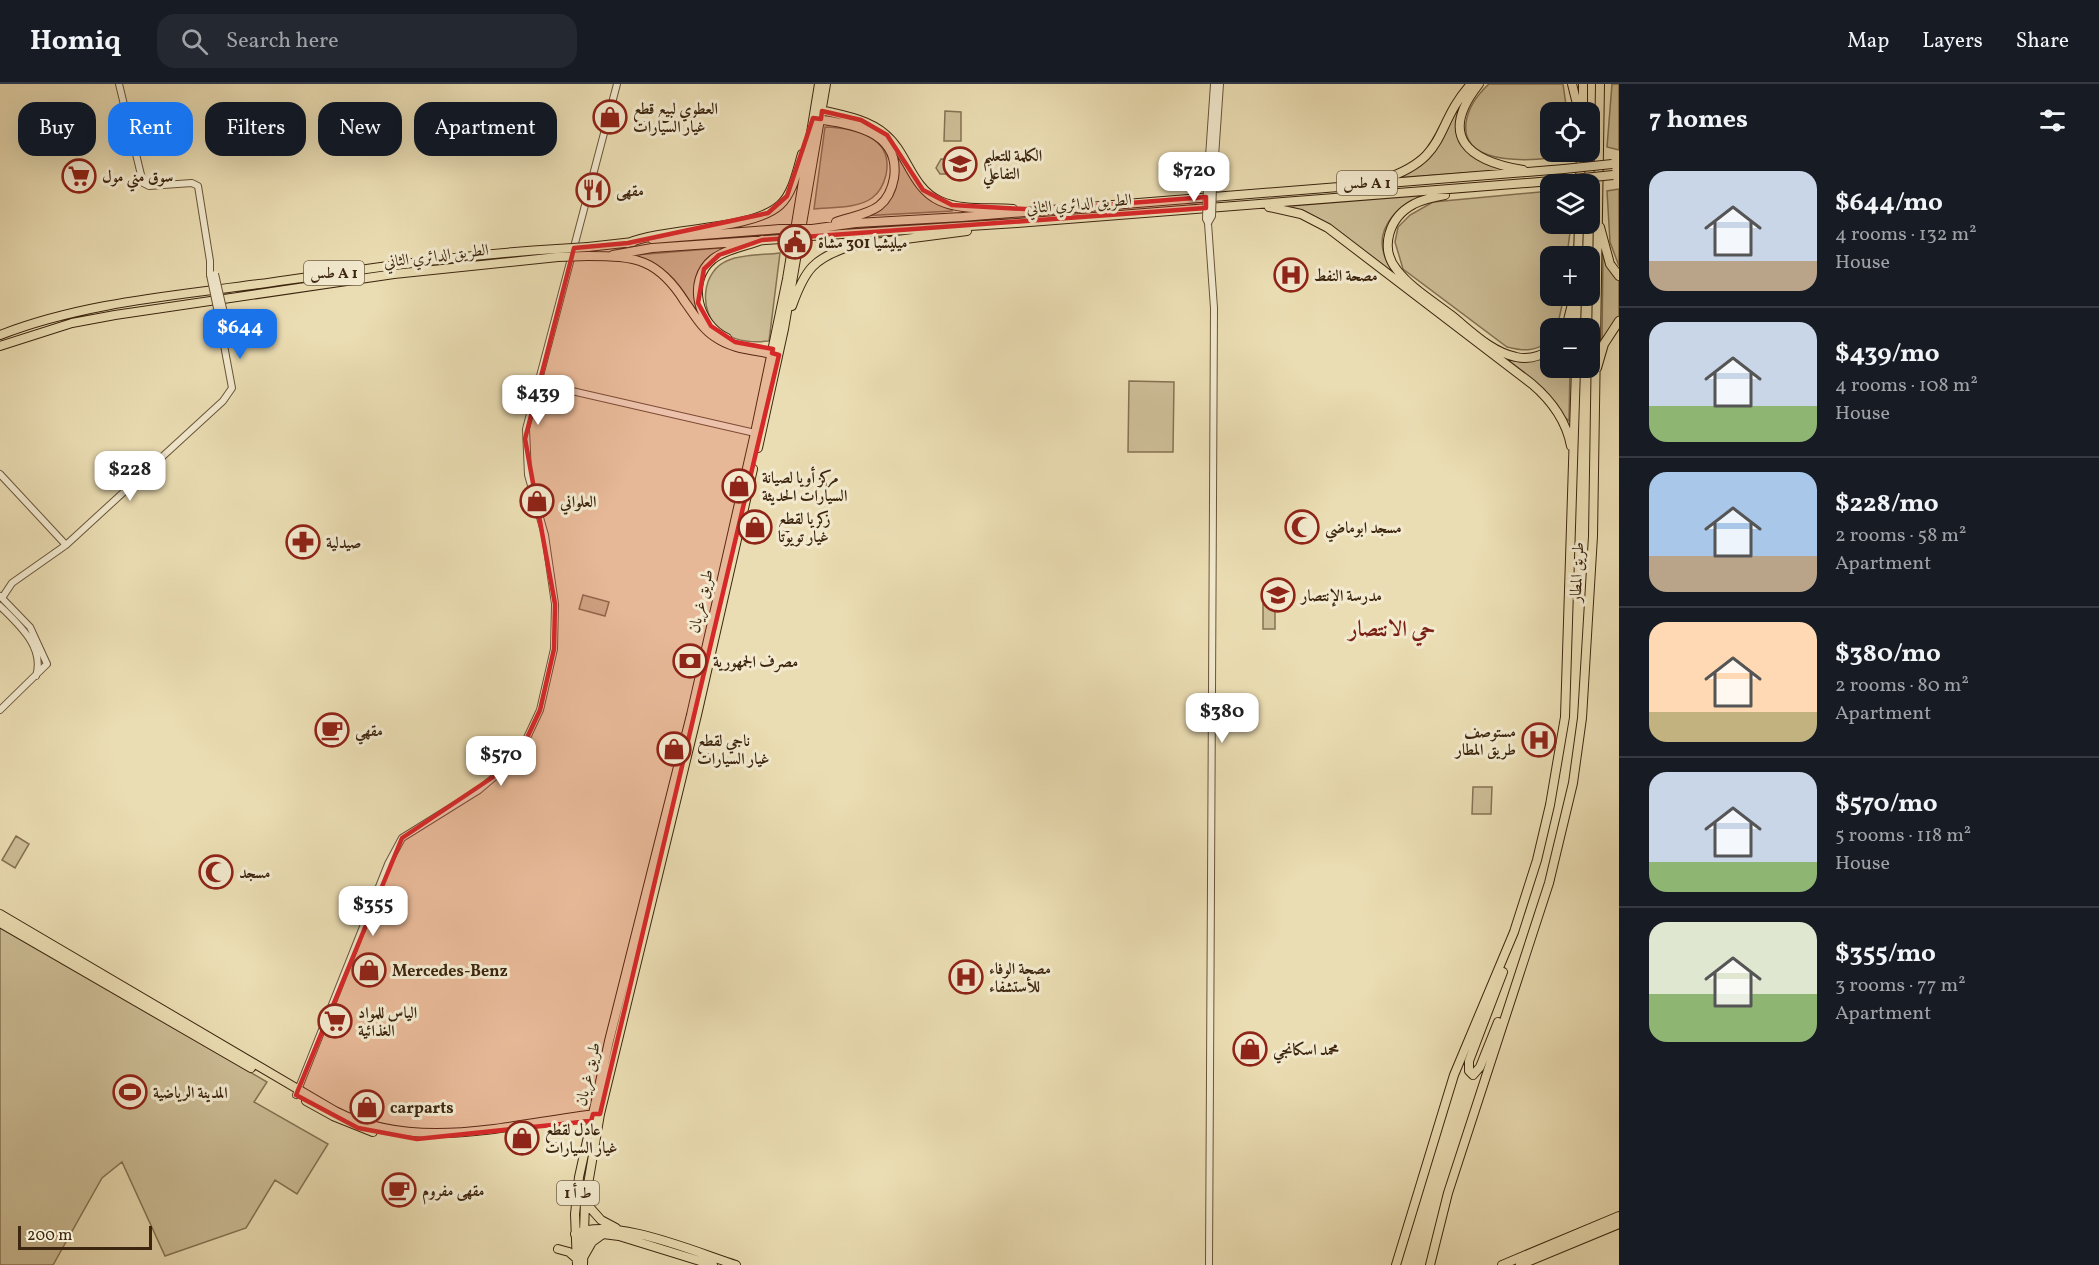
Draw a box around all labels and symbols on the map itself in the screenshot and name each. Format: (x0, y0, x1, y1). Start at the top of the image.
shop icon: العطوي لبيع قطع غيار السيارات (592, 99, 628, 135)
place label: العطوي لبيع قطع غيار السيارات (633, 99, 718, 139)
school or university icon: الكلمة للتعليم التفاعلي (942, 146, 978, 182)
place label: الكلمة للتعليم التفاعلي (982, 146, 1042, 189)
pin: $720 (1158, 152, 1230, 203)
supermarket icon: سوق مني مول (61, 158, 97, 194)
place label: سوق مني مول (102, 167, 173, 192)
road number: طس A 1 (1337, 171, 1397, 195)
restaurant icon: مقهى (575, 172, 611, 208)
place label: مقهى (616, 181, 644, 203)
street label: الطريق الدائري الثاني (1025, 189, 1133, 221)
public building icon: ميليشيا 301 مشاة (777, 224, 813, 260)
place label: ميليشيا 301 مشاة (818, 233, 907, 255)
street label: الطريق الدائري الثاني (382, 240, 490, 274)
hospital icon: مصحة النفط (1273, 257, 1309, 293)
road number: طس A 1 (304, 261, 364, 285)
place label: مصحة النفط (1314, 266, 1378, 288)
pin: $644 (204, 309, 276, 360)
pin: $439 (502, 375, 574, 426)
pin: $228 (94, 451, 166, 502)
place label: مركز أويا لصيانة السيارات الحديثة (762, 466, 847, 508)
shop icon: مركز أويا لصيانة السيارات الحديثة (721, 468, 757, 504)
shop icon: العلواني (519, 483, 555, 519)
place label: العلواني (559, 492, 597, 515)
shop icon: زكريا لقطع غيار تويوتا (737, 509, 773, 545)
place label: زكريا لقطع غيار تويوتا (778, 509, 831, 549)
mosque icon: مسجد ابوماضي (1284, 509, 1320, 545)
place label: مسجد ابوماضي (1325, 518, 1402, 543)
pharmacy icon: صيدلية (285, 524, 321, 560)
place label: صيدلية (326, 533, 361, 555)
street label: طريق المطار (1565, 541, 1591, 605)
street label: طريق غريان (684, 567, 720, 636)
school or university icon: مدرسة الإنتصار (1260, 577, 1296, 613)
place label: مدرسة الإنتصار (1299, 586, 1382, 608)
district label: حي الانتصار (1346, 615, 1435, 647)
bank icon: مصرف الجمهورية (672, 643, 708, 679)
place label: مصرف الجمهورية (713, 652, 798, 674)
pin: $380 (1186, 693, 1258, 744)
cafe icon: مقهي (314, 712, 350, 748)
place label: مقهي (355, 721, 383, 745)
place label: مستوصف طريق المطار (1454, 722, 1516, 762)
hospital icon: مستوصف طريق المطار (1521, 722, 1557, 758)
shop icon: ناجي لقطع غيار السيارات (656, 731, 692, 767)
place label: ناجي لقطع غيار السيارات (697, 731, 770, 771)
pin: $570 (465, 736, 537, 787)
mosque icon: مسجد (198, 854, 234, 890)
place label: مسجد (239, 863, 270, 885)
pin: $355 (337, 886, 409, 937)
shop icon: Mercedes-Benz (351, 952, 387, 988)
hospital icon: مصحة الوفاء للأستشفاء (948, 959, 984, 995)
place label: مصحة الوفاء للأستشفاء (989, 959, 1051, 999)
place label: Mercedes-Benz (392, 961, 508, 983)
supermarket icon: الياس للمواد الغذائية (317, 1003, 353, 1039)
place label: الياس للمواد الغذائية (358, 1003, 417, 1043)
shop icon: محمد اسكانجي (1232, 1031, 1268, 1067)
street label: طريق غريان (571, 1040, 607, 1109)
place label: محمد اسكانجي (1273, 1040, 1339, 1064)
sports icon: المدينة الرياضية (112, 1074, 148, 1110)
place label: المدينة الرياضية (153, 1083, 228, 1105)
shop icon: carparts (349, 1089, 385, 1125)
place label: carparts (390, 1098, 454, 1120)
shop icon: عادل لقطع غيار السيارات (504, 1120, 540, 1156)
place label: عادل لقطع غيار السيارات (545, 1120, 618, 1160)
cafe icon: مقهى مفروم (381, 1172, 417, 1208)
place label: مقهى مفروم (422, 1181, 484, 1205)
road number: ط أ 1 (557, 1181, 599, 1205)
scale bar (18, 1223, 152, 1250)

